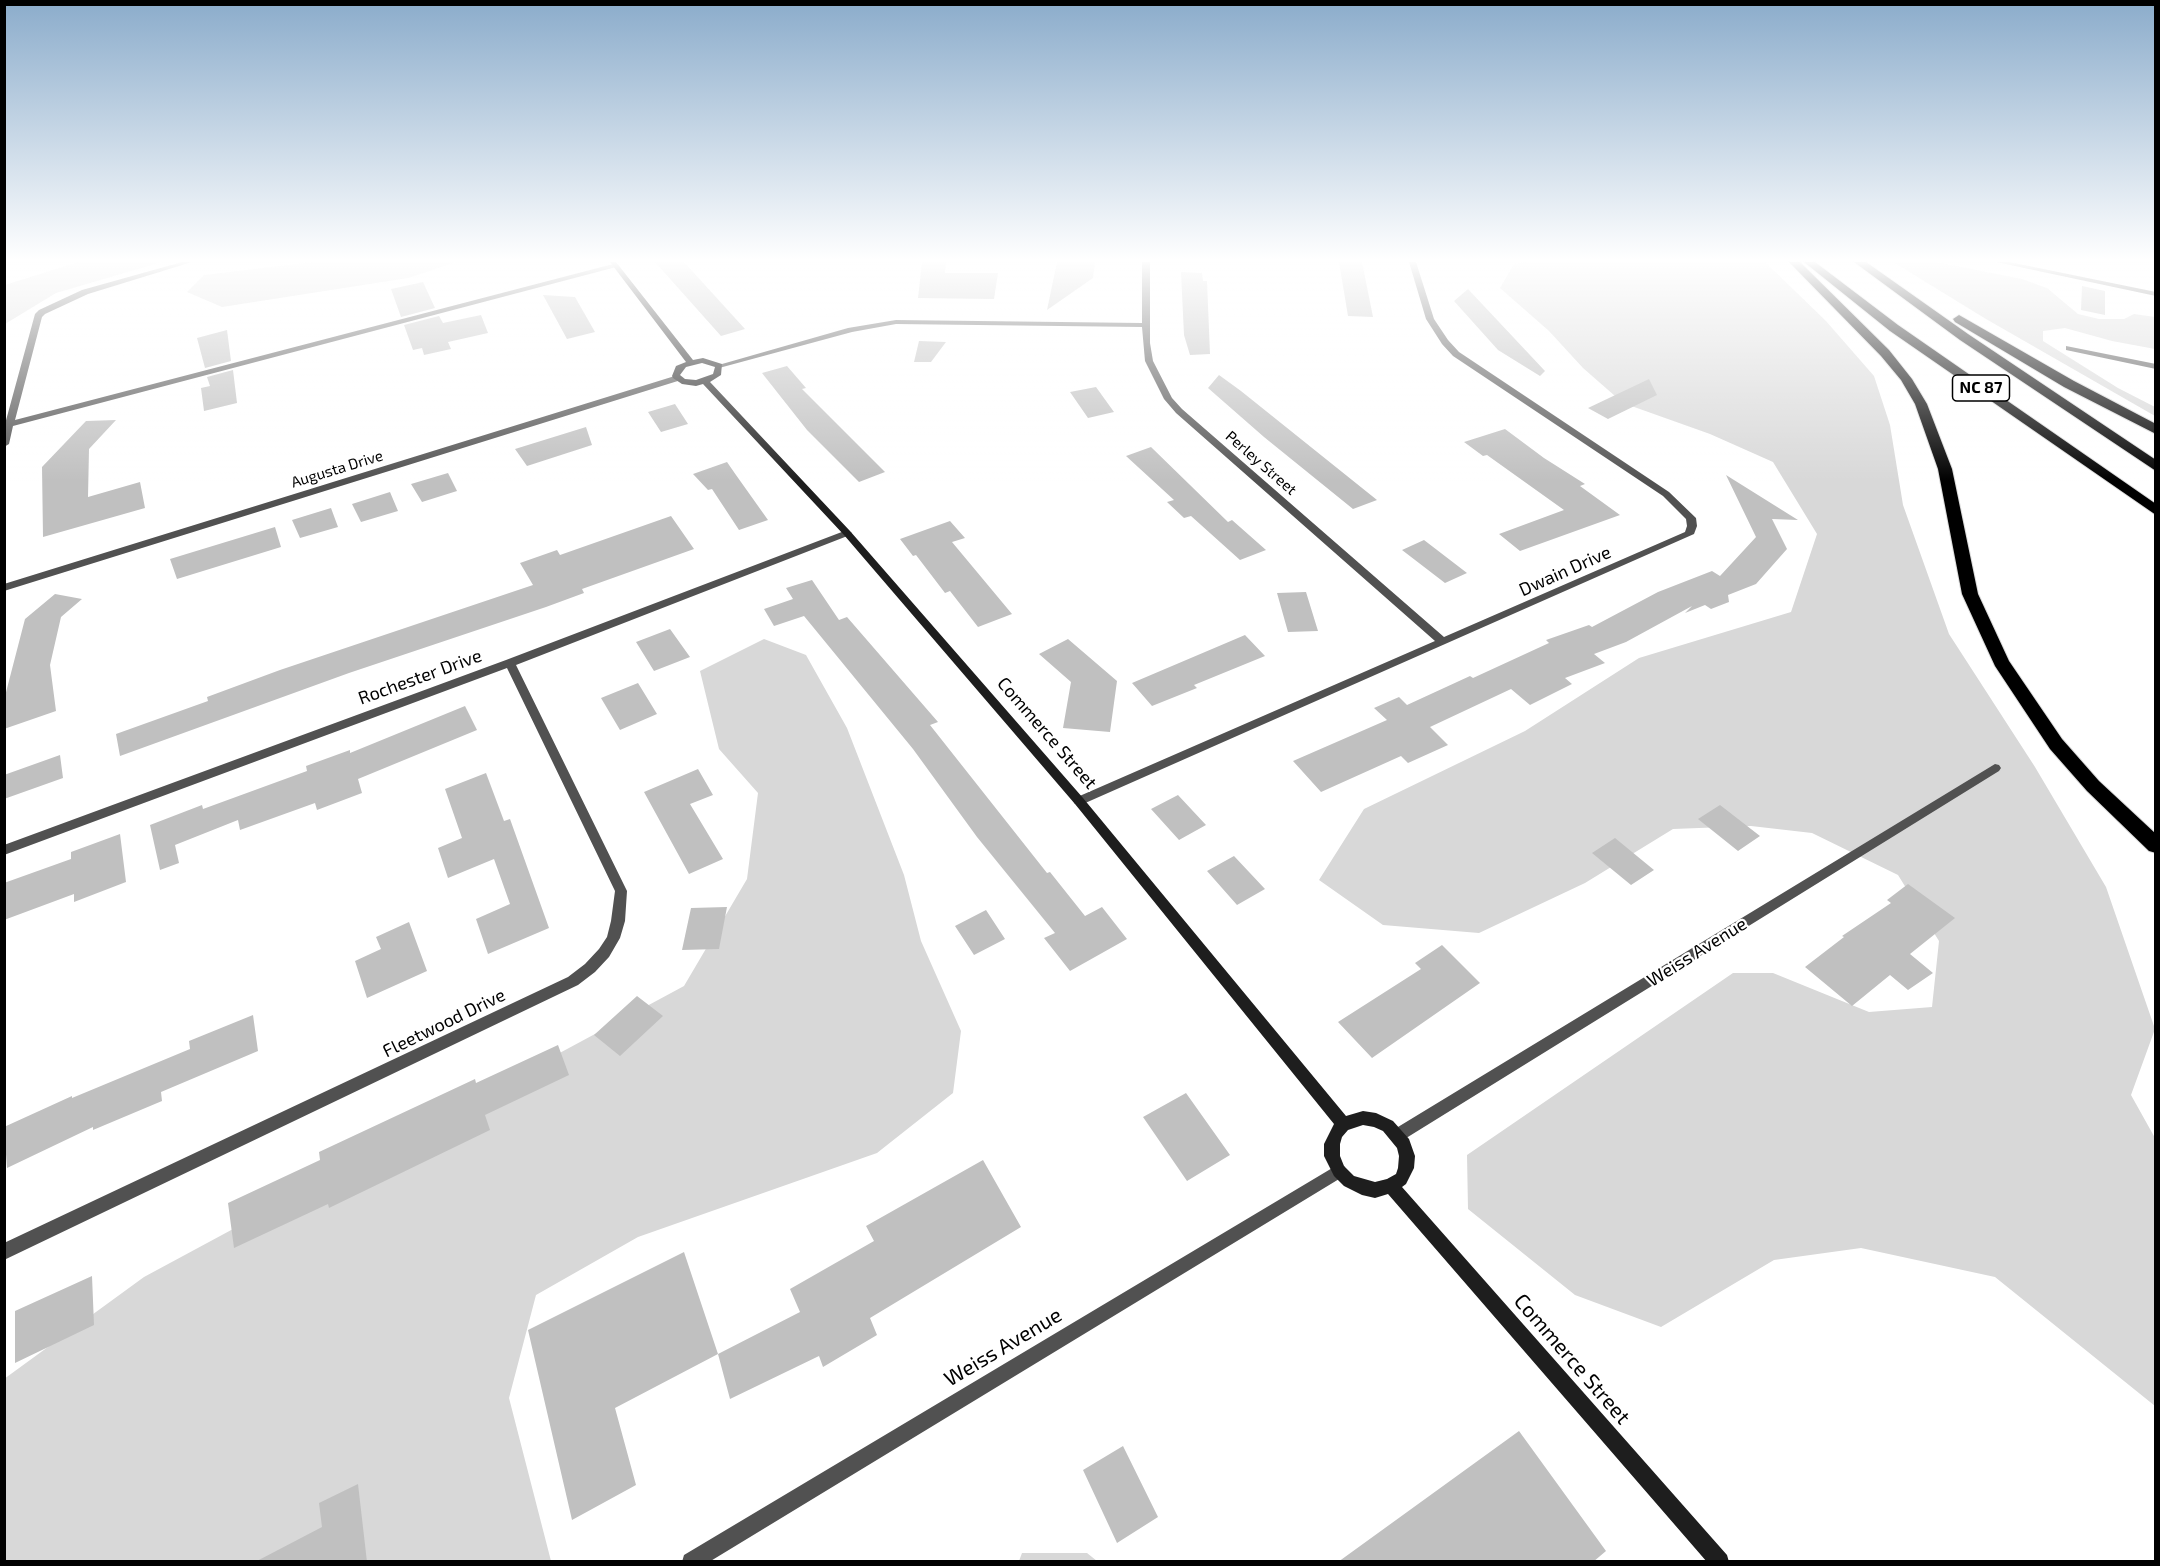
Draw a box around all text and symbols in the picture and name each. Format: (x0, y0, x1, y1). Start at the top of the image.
road number: NC 87 (1952, 375, 2010, 401)
street label: Perley Street (1222, 427, 1300, 499)
street label: Augusta Drive (289, 446, 385, 492)
street label: Dwain Drive (1516, 541, 1614, 601)
street label: Rochester Drive (355, 645, 485, 709)
street label: Commerce Street (993, 673, 1101, 793)
street label: Weiss Avenue (1643, 913, 1751, 991)
street label: Fleetwood Drive (379, 984, 509, 1062)
street label: Commerce Street (1509, 1289, 1635, 1429)
street label: Weiss Avenue (940, 1302, 1066, 1392)

